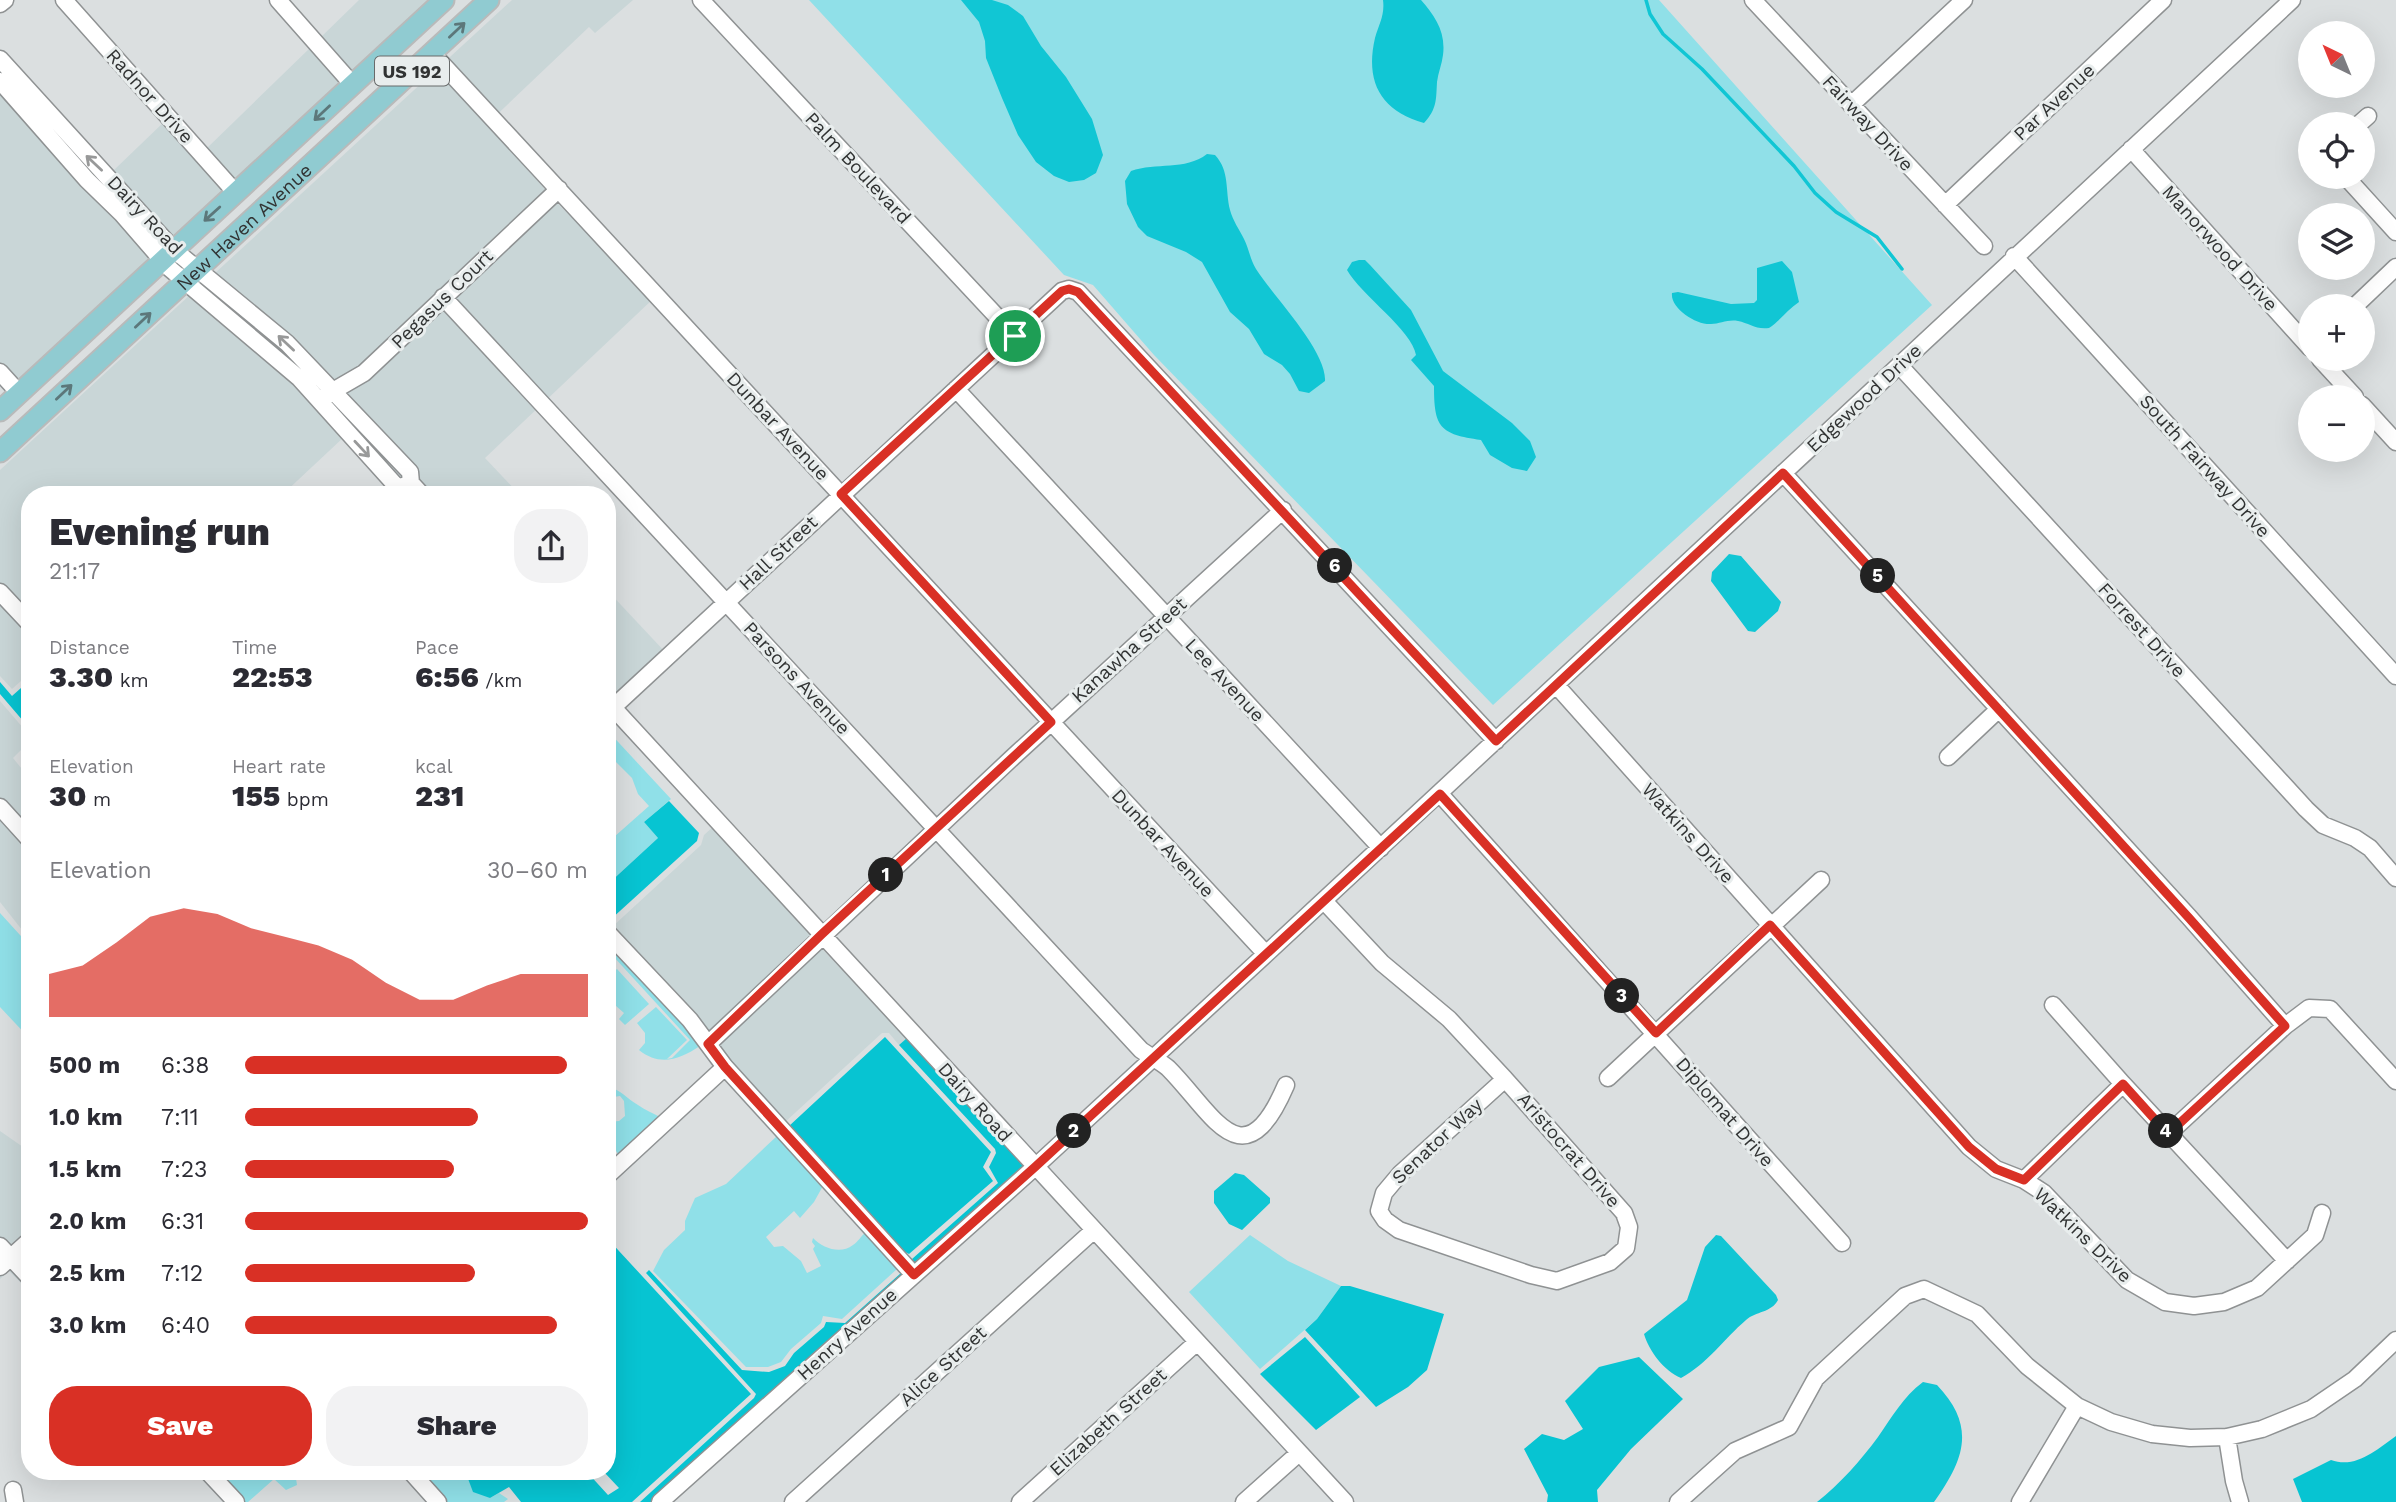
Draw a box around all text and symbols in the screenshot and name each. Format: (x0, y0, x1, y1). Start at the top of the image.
north arrow (2298, 21, 2375, 98)
map controls (2298, 21, 2375, 462)
one-way arrow (448, 22, 466, 38)
street label: Radnor Drive (101, 44, 199, 148)
road number: US 192 (375, 56, 449, 86)
street label: Par Avenue (2009, 59, 2099, 145)
street label: Fairway Drive (1818, 70, 1918, 176)
one-way arrow (313, 105, 331, 121)
street label: Palm Boulevard (800, 107, 916, 229)
button: locate (2298, 112, 2375, 189)
one-way arrow (85, 155, 103, 171)
street label: New Haven Avenue (171, 158, 316, 295)
street label: Dairy Road (103, 171, 187, 259)
street label: Manorwood Drive (2157, 180, 2283, 316)
button: layers (2298, 203, 2375, 280)
one-way arrow (204, 206, 221, 223)
street label: Pegasus Court (386, 245, 498, 353)
button: + (2298, 294, 2375, 371)
pin (985, 306, 1045, 366)
one-way arrow (133, 312, 151, 328)
icon: arrive (996, 317, 1034, 355)
one-way arrow (277, 335, 295, 351)
street label: Edgewood Drive (1802, 339, 1926, 457)
street label: Dunbar Avenue (722, 367, 834, 485)
one-way arrow (55, 384, 72, 401)
button: − (2298, 385, 2375, 462)
street label: South Fairway Drive (2135, 390, 2275, 542)
one-way arrow (353, 440, 370, 457)
button: share (514, 509, 588, 583)
text: Evening run (49, 510, 270, 554)
street label: Hall Street (734, 511, 822, 595)
pin: 6 (1318, 548, 1352, 584)
text: 6 (1329, 554, 1340, 577)
text: 21:17 (49, 558, 100, 585)
pin: 5 (1860, 558, 1896, 594)
text: 5 (1872, 564, 1883, 587)
street label: Forrest Drive (2093, 578, 2191, 682)
street label: Kanawha Street (1067, 592, 1191, 708)
street label: Parsons Avenue (739, 617, 855, 739)
street label: Lee Avenue (1180, 633, 1270, 727)
text: Distance (49, 636, 130, 659)
text: Time (232, 636, 277, 659)
text: Pace (415, 636, 459, 659)
text: 3.30 (49, 659, 113, 694)
text: 22:53 (232, 659, 313, 694)
text: 6:56 (415, 659, 479, 694)
text: km (113, 669, 149, 692)
text: /km (479, 669, 522, 692)
text: Elevation (49, 755, 134, 778)
text: Heart rate (232, 755, 326, 778)
text: kcal (415, 755, 453, 778)
text: 30 (49, 778, 86, 813)
text: 155 (232, 778, 280, 813)
text: 231 (415, 778, 464, 813)
street label: Watkins Drive (1637, 778, 1739, 888)
street label: Dunbar Avenue (1107, 784, 1219, 902)
text: m (86, 788, 111, 811)
text: bpm (280, 788, 329, 811)
text: Elevation (49, 857, 152, 884)
text: 30–60 m (487, 857, 588, 884)
pin: 1 (868, 858, 903, 892)
text: 1 (881, 863, 890, 886)
pin: 3 (1604, 978, 1640, 1014)
text: 3 (1616, 984, 1627, 1007)
text: 500 m (49, 1052, 120, 1079)
text: 6:38 (161, 1052, 209, 1079)
street label: Diplomat Drive (1671, 1052, 1779, 1172)
street label: Dairy Road (933, 1057, 1017, 1147)
street label: Aristocrat Drive (1513, 1088, 1625, 1212)
street label: Senator Way (1387, 1093, 1487, 1189)
text: 1.0 km (49, 1104, 123, 1131)
text: 7:11 (161, 1104, 199, 1131)
pin: 2 (1056, 1114, 1092, 1148)
pin: 4 (2148, 1114, 2184, 1148)
text: 2 (1068, 1119, 1079, 1142)
text: 4 (2159, 1119, 2172, 1142)
text: 1.5 km (49, 1156, 122, 1183)
text: 7:23 (161, 1156, 208, 1183)
street label: Watkins Drive (2029, 1183, 2137, 1287)
text: 2.0 km (49, 1208, 127, 1235)
text: 6:31 (161, 1208, 204, 1235)
text: 2.5 km (49, 1260, 125, 1287)
text: 7:12 (161, 1260, 203, 1287)
street label: Henry Avenue (792, 1283, 902, 1385)
text: 3.0 km (49, 1312, 126, 1339)
text: 6:40 (161, 1312, 210, 1339)
street label: Alice Street (895, 1321, 991, 1411)
street label: Elizabeth Street (1045, 1363, 1171, 1481)
button: Save (49, 1386, 312, 1466)
button: Share (326, 1386, 588, 1466)

